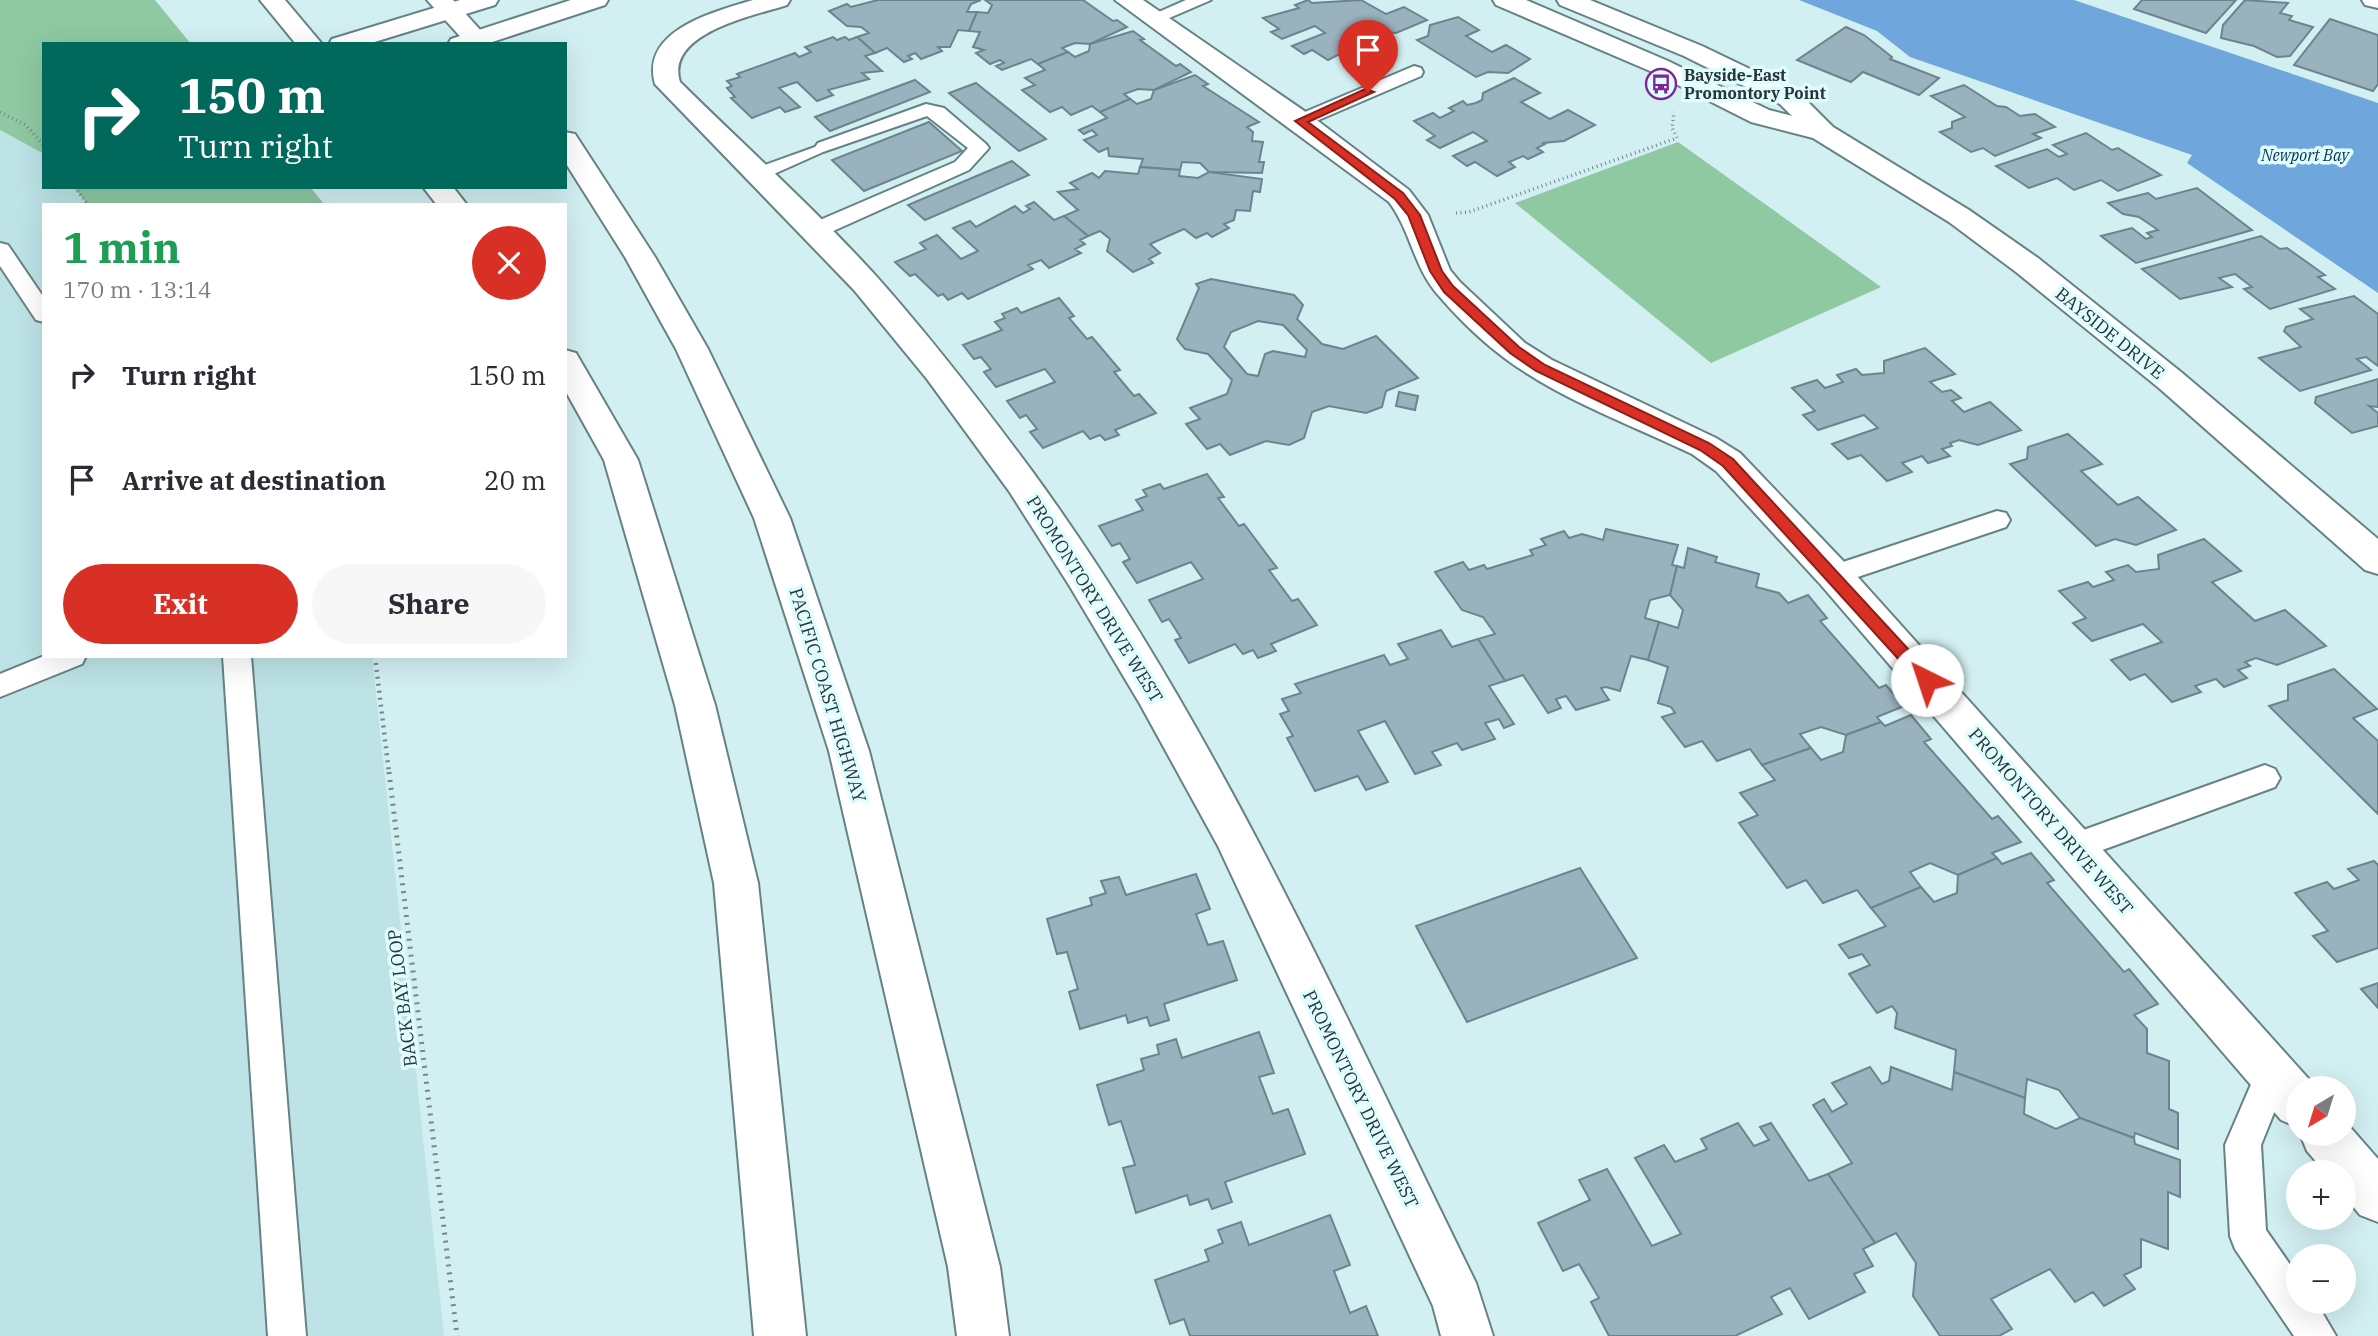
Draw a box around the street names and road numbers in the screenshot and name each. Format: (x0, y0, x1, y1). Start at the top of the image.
street label: BAYSIDE DRIVE (2051, 282, 2169, 384)
street label: PROMONTORY DRIVE WEST (1022, 491, 1168, 707)
street label: PACIFIC COAST HIGHWAY (784, 585, 872, 806)
street label: PROMONTORY DRIVE WEST (1964, 723, 2139, 919)
street label: BACK BAY LOOP (382, 928, 422, 1068)
street label: PROMONTORY DRIVE WEST (1298, 986, 1424, 1212)

